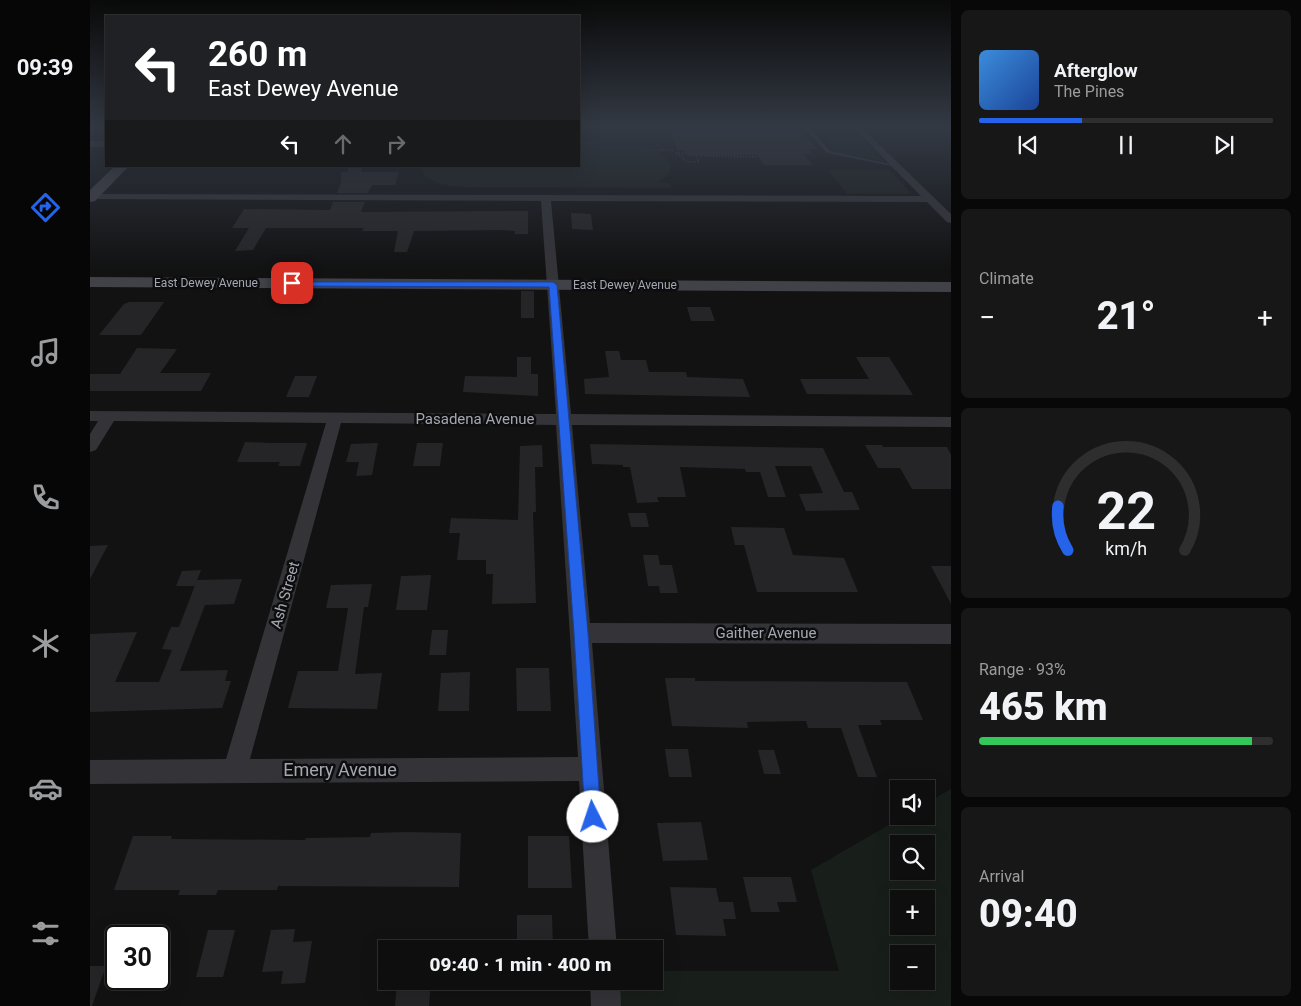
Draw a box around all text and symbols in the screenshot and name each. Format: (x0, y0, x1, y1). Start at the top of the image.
text: 260 m (208, 34, 307, 75)
icon: left (125, 35, 190, 100)
text: 09:39 (17, 55, 73, 80)
text: Afterglow (1054, 59, 1138, 82)
text: East Dewey Avenue (208, 76, 398, 101)
text: The Pines (1054, 82, 1124, 101)
icon: left (276, 130, 304, 158)
icon: ahead (329, 130, 357, 158)
icon: right (382, 130, 410, 158)
icon: previous (1014, 131, 1042, 159)
icon: pause (1112, 131, 1140, 159)
icon: next (1210, 131, 1238, 159)
icon: directions (28, 190, 63, 225)
pin (271, 262, 313, 304)
icon: arrive (278, 269, 306, 297)
text: Climate (979, 269, 1034, 288)
street label: East Dewey Avenue (154, 276, 258, 290)
street label: East Dewey Avenue (573, 278, 677, 292)
text: 21° (1097, 294, 1155, 338)
text: − (979, 301, 995, 334)
text: + (1257, 301, 1273, 334)
icon: music (28, 335, 63, 370)
street label: Pasadena Avenue (415, 410, 535, 428)
icon: phone (28, 480, 63, 515)
text: 22 (1096, 481, 1156, 542)
text: km/h (1105, 538, 1147, 559)
street label: Ash Street (267, 559, 303, 631)
street label: Gaither Avenue (715, 624, 817, 642)
icon: climate (28, 626, 63, 661)
text: Range · 93% (979, 660, 1066, 679)
text: 465 km (979, 685, 1108, 729)
street label: Emery Avenue (283, 759, 397, 780)
icon: car (28, 771, 63, 806)
map controls (890, 780, 935, 990)
button: sound (890, 780, 935, 825)
position arrow (566, 790, 618, 842)
button: search (890, 835, 935, 880)
text: Arrival (979, 867, 1024, 886)
button: + (890, 890, 935, 935)
text: 09:40 (979, 892, 1078, 936)
icon: filters (28, 916, 63, 951)
speed limit sign: 30 (105, 925, 170, 990)
button: − (890, 945, 935, 990)
text: 09:40 · 1 min · 400 m (429, 953, 612, 976)

